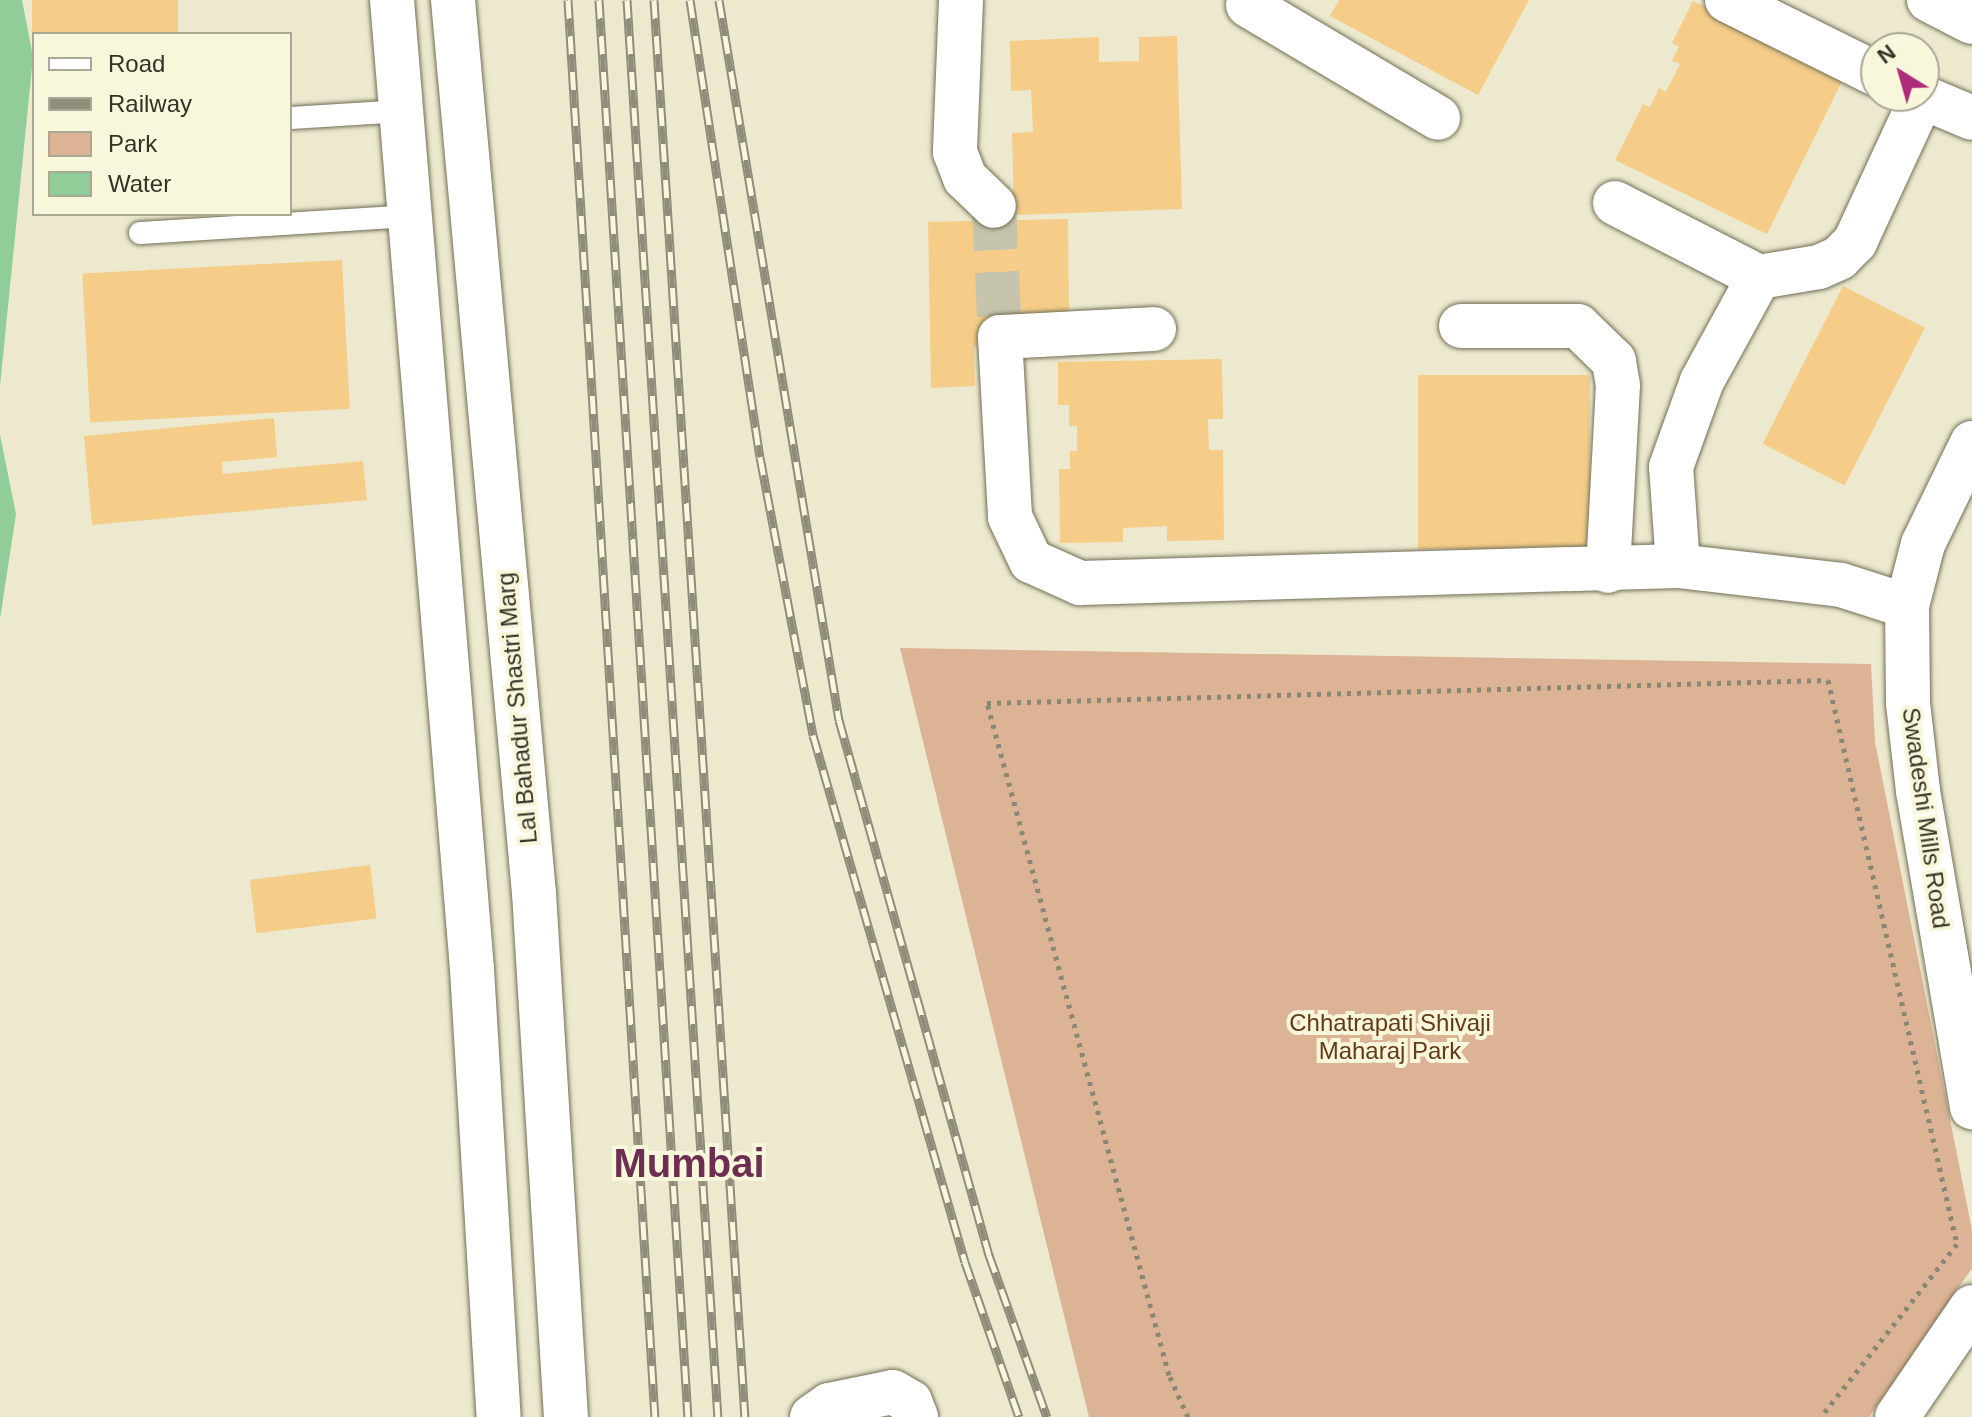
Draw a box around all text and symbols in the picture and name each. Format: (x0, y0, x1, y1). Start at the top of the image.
legend (32, 32, 292, 216)
north arrow (1860, 32, 1940, 112)
text: N (1873, 39, 1900, 69)
text: Road (108, 50, 165, 77)
text: Railway (108, 90, 192, 117)
text: Park (108, 130, 157, 157)
text: Water (108, 170, 171, 197)
street label: Lal Bahadur Shastri Marg (491, 571, 543, 845)
street label: Swadeshi Mills Road (1896, 706, 1956, 930)
park label: Chhatrapati Shivaji Maharaj Park (1289, 1009, 1491, 1065)
district label: Mumbai (613, 1139, 765, 1187)

